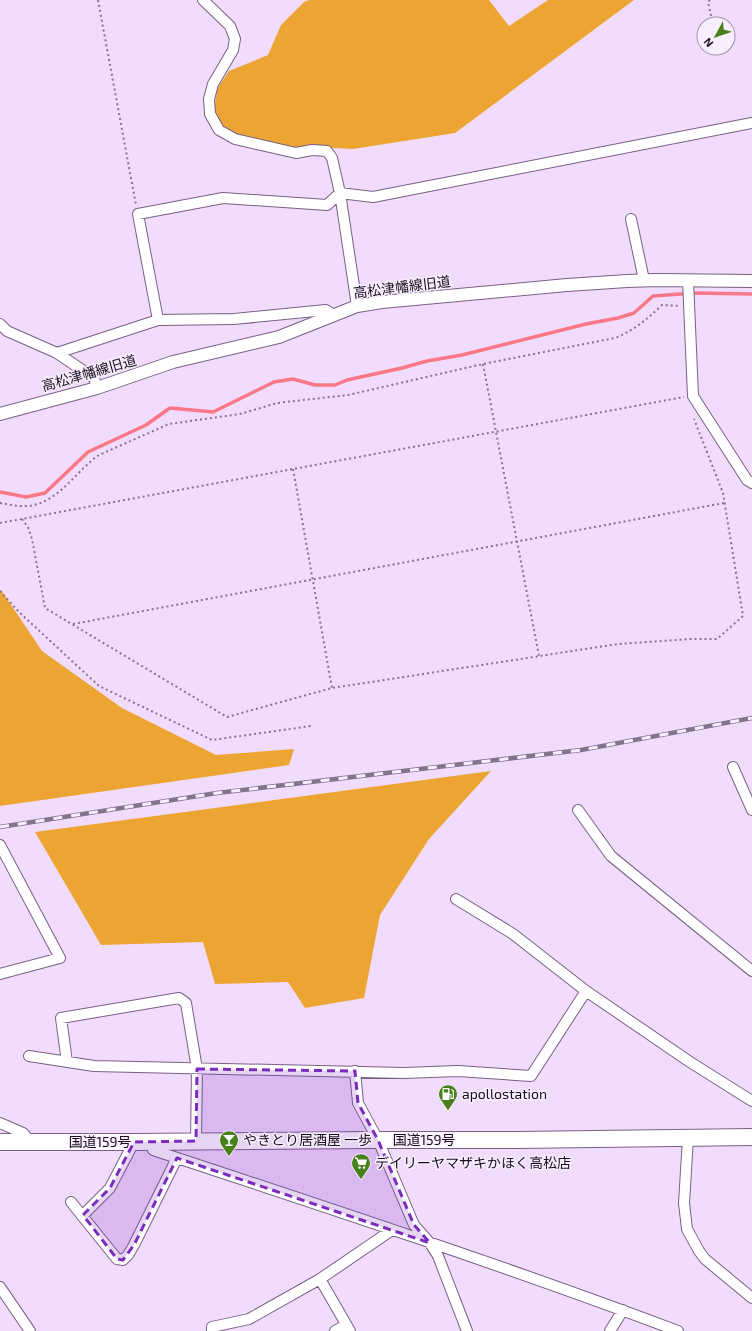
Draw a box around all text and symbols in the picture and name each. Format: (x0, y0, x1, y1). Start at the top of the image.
north arrow (696, 16, 736, 56)
text: N (700, 35, 715, 50)
street label: 高松津幡線旧道 (352, 272, 452, 301)
street label: 高松津幡線旧道 (39, 351, 138, 394)
fuel station icon: apollostation (437, 1083, 459, 1111)
place label: apollostation (462, 1085, 547, 1102)
bar icon: やきとり居酒屋 一歩 (218, 1129, 240, 1157)
place label: やきとり居酒屋 一歩 (243, 1131, 372, 1148)
street label: 国道159号 (392, 1131, 456, 1148)
street label: 国道159号 (68, 1133, 132, 1150)
supermarket icon: デイリーヤマザキかほく高松店 (350, 1152, 372, 1180)
place label: デイリーヤマザキかほく高松店 (375, 1154, 571, 1171)

